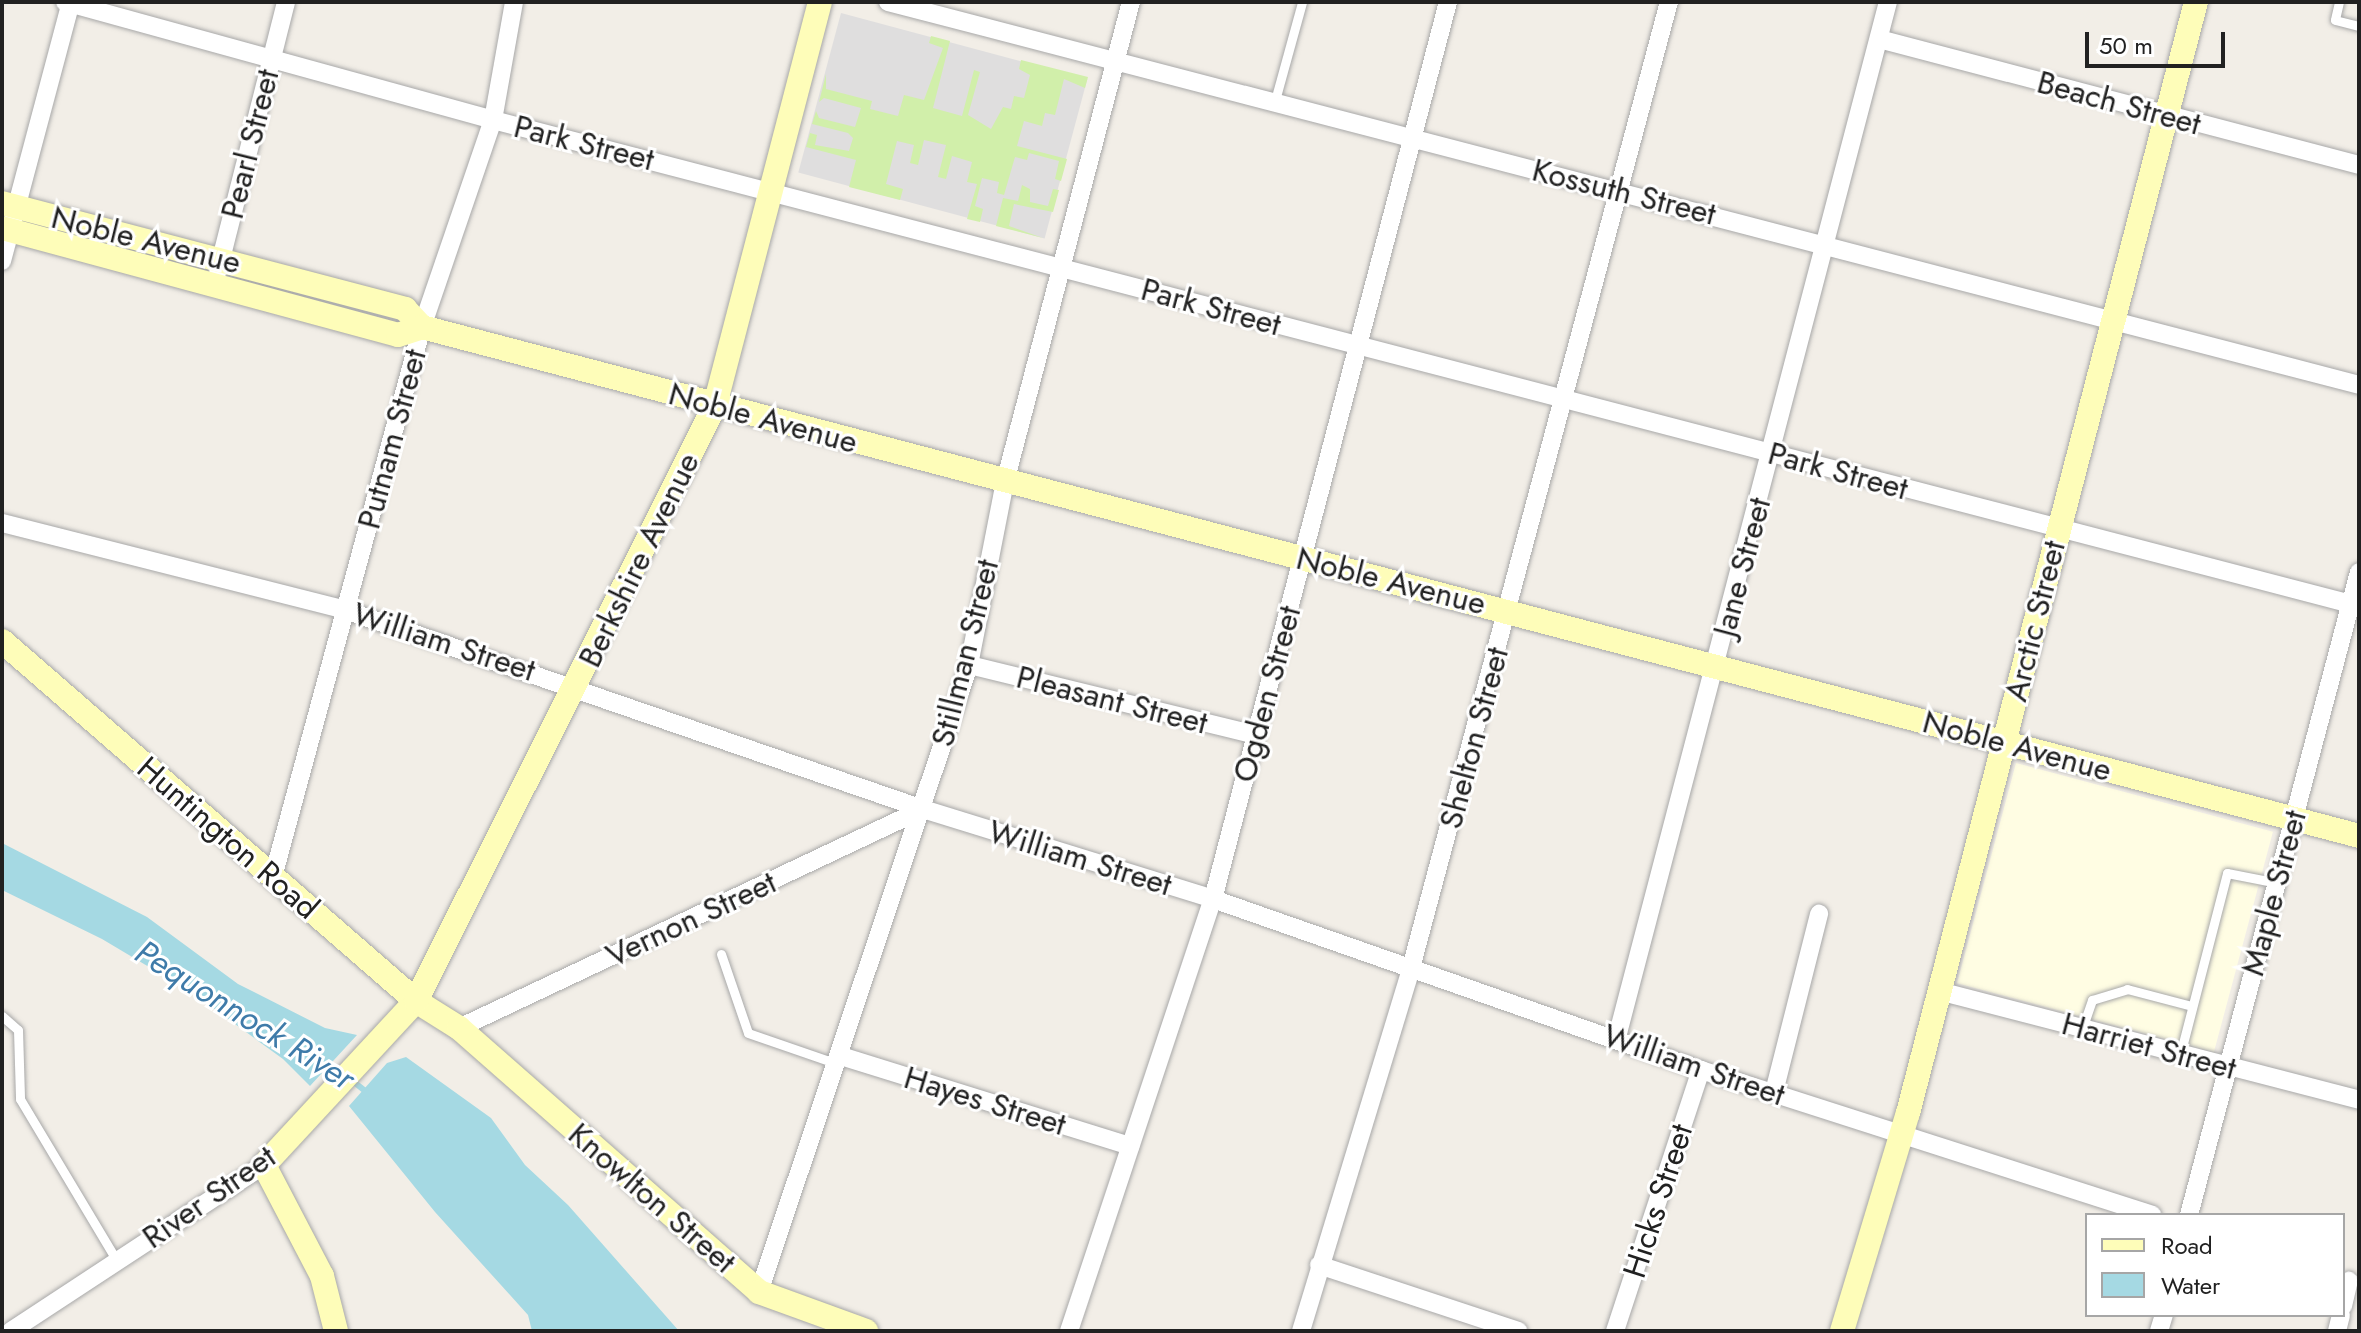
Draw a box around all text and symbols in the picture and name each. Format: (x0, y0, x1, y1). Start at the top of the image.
scale bar (2089, 16, 2229, 66)
text: 50 m (2099, 28, 2153, 63)
street label: Beach Street (2033, 63, 2205, 143)
street label: Pearl Street (213, 65, 287, 223)
street label: Park Street (510, 107, 658, 179)
street label: Kossuth Street (1528, 151, 1720, 233)
street label: Noble Avenue (47, 198, 245, 282)
street label: Park Street (1137, 270, 1285, 344)
street label: Putnam Street (350, 345, 434, 533)
street label: Noble Avenue (665, 374, 861, 462)
street label: Park Street (1764, 434, 1912, 508)
street label: Berkshire Avenue (571, 447, 707, 673)
street label: Jane Street (1705, 493, 1779, 641)
street label: Arctic Street (1997, 537, 2073, 705)
street label: Noble Avenue (1292, 539, 1490, 623)
street label: Stillman Street (923, 556, 1007, 750)
street label: William Street (348, 594, 540, 690)
street label: Ogden Street (1225, 602, 1309, 786)
street label: Shelton Street (1431, 643, 1517, 833)
street label: Pleasant Street (1013, 658, 1211, 742)
street label: Noble Avenue (1919, 702, 2115, 790)
street label: Huntington Road (129, 749, 327, 927)
street label: Maple Street (2234, 806, 2314, 980)
street label: William Street (984, 812, 1176, 904)
street label: Vernon Street (600, 863, 782, 975)
water label: Pequonnock River (128, 931, 362, 1099)
street label: Harriet Street (2058, 1004, 2240, 1088)
street label: William Street (1598, 1016, 1790, 1114)
street label: Hayes Street (900, 1058, 1070, 1144)
street label: Knowlton Street (561, 1115, 743, 1281)
street label: Hicks Street (1615, 1119, 1701, 1283)
street label: River Street (135, 1137, 283, 1257)
legend (2085, 1213, 2345, 1317)
text: Road (2161, 1228, 2213, 1263)
text: Water (2161, 1268, 2220, 1303)

